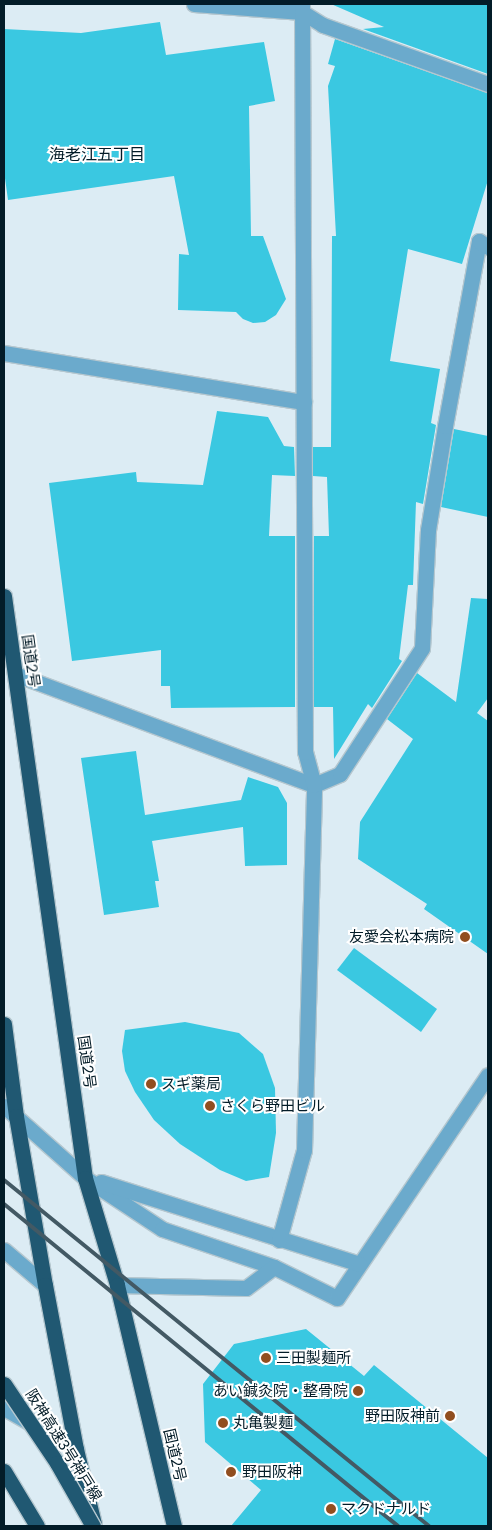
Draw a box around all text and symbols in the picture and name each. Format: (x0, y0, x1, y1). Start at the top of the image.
district label: 海老江五丁目 (49, 145, 145, 165)
street label: 国道2号 (18, 633, 44, 689)
place label: 友愛会松本病院 (349, 928, 454, 946)
marker: 友愛会松本病院 (458, 930, 472, 944)
street label: 国道2号 (74, 1034, 100, 1090)
place label: スギ薬局 (161, 1075, 221, 1093)
marker: スギ薬局 (145, 1078, 157, 1090)
place label: さくら野田ビル (220, 1097, 325, 1115)
marker: さくら野田ビル (204, 1100, 216, 1112)
place label: 三田製麺所 (276, 1349, 351, 1367)
marker: 三田製麺所 (260, 1352, 272, 1364)
place label: あい鍼灸院・整骨院 (213, 1382, 348, 1400)
marker: あい鍼灸院・整骨院 (352, 1385, 364, 1397)
street label: 阪神高速3号神戸線 (22, 1386, 106, 1504)
place label: 野田阪神前 (365, 1407, 440, 1425)
marker: 野田阪神前 (444, 1410, 456, 1422)
place label: 丸亀製麺 (233, 1414, 293, 1432)
marker: 丸亀製麺 (217, 1417, 229, 1429)
street label: 国道2号 (160, 1427, 190, 1483)
place label: 野田阪神 (242, 1463, 302, 1481)
marker: 野田阪神 (224, 1465, 238, 1479)
place label: マクドナルド (341, 1500, 431, 1518)
marker: マクドナルド (325, 1503, 337, 1515)

